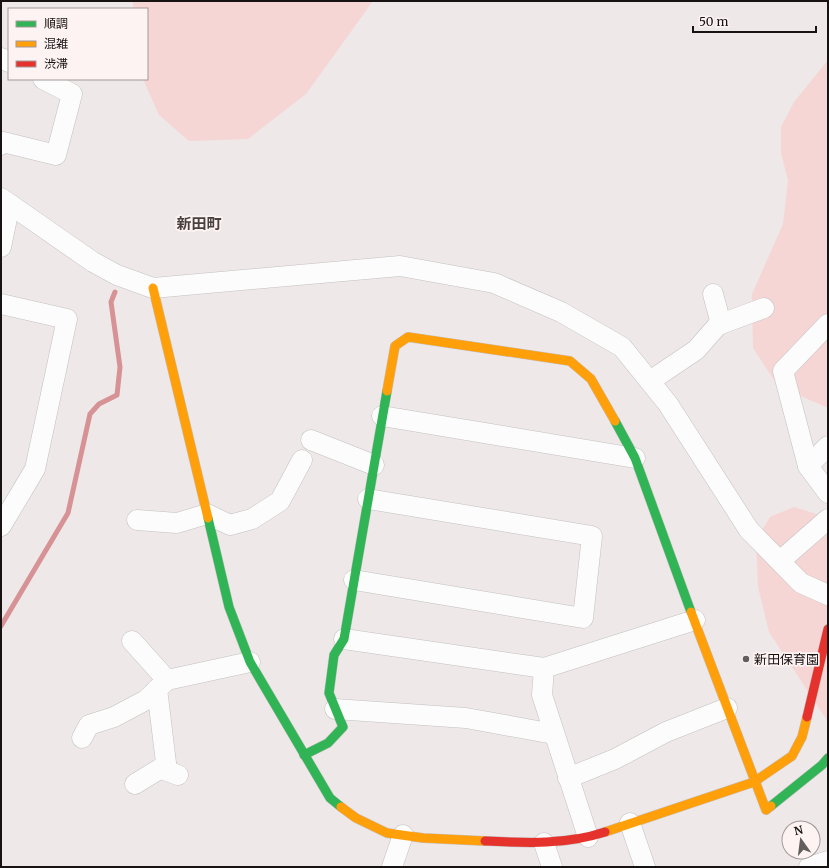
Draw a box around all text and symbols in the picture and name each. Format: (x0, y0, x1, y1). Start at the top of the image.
legend (8, 8, 148, 80)
scale bar (693, 8, 816, 34)
text: 50 m (699, 14, 728, 29)
text: 順調 (44, 16, 68, 31)
text: 混雑 (44, 36, 68, 51)
text: 渋滞 (44, 56, 68, 71)
district label: 新田町 (176, 214, 222, 233)
place label: 新田保育園 (754, 651, 819, 668)
marker: 新田保育園 (741, 654, 751, 664)
north arrow (781, 820, 821, 860)
text: N (793, 822, 805, 838)

